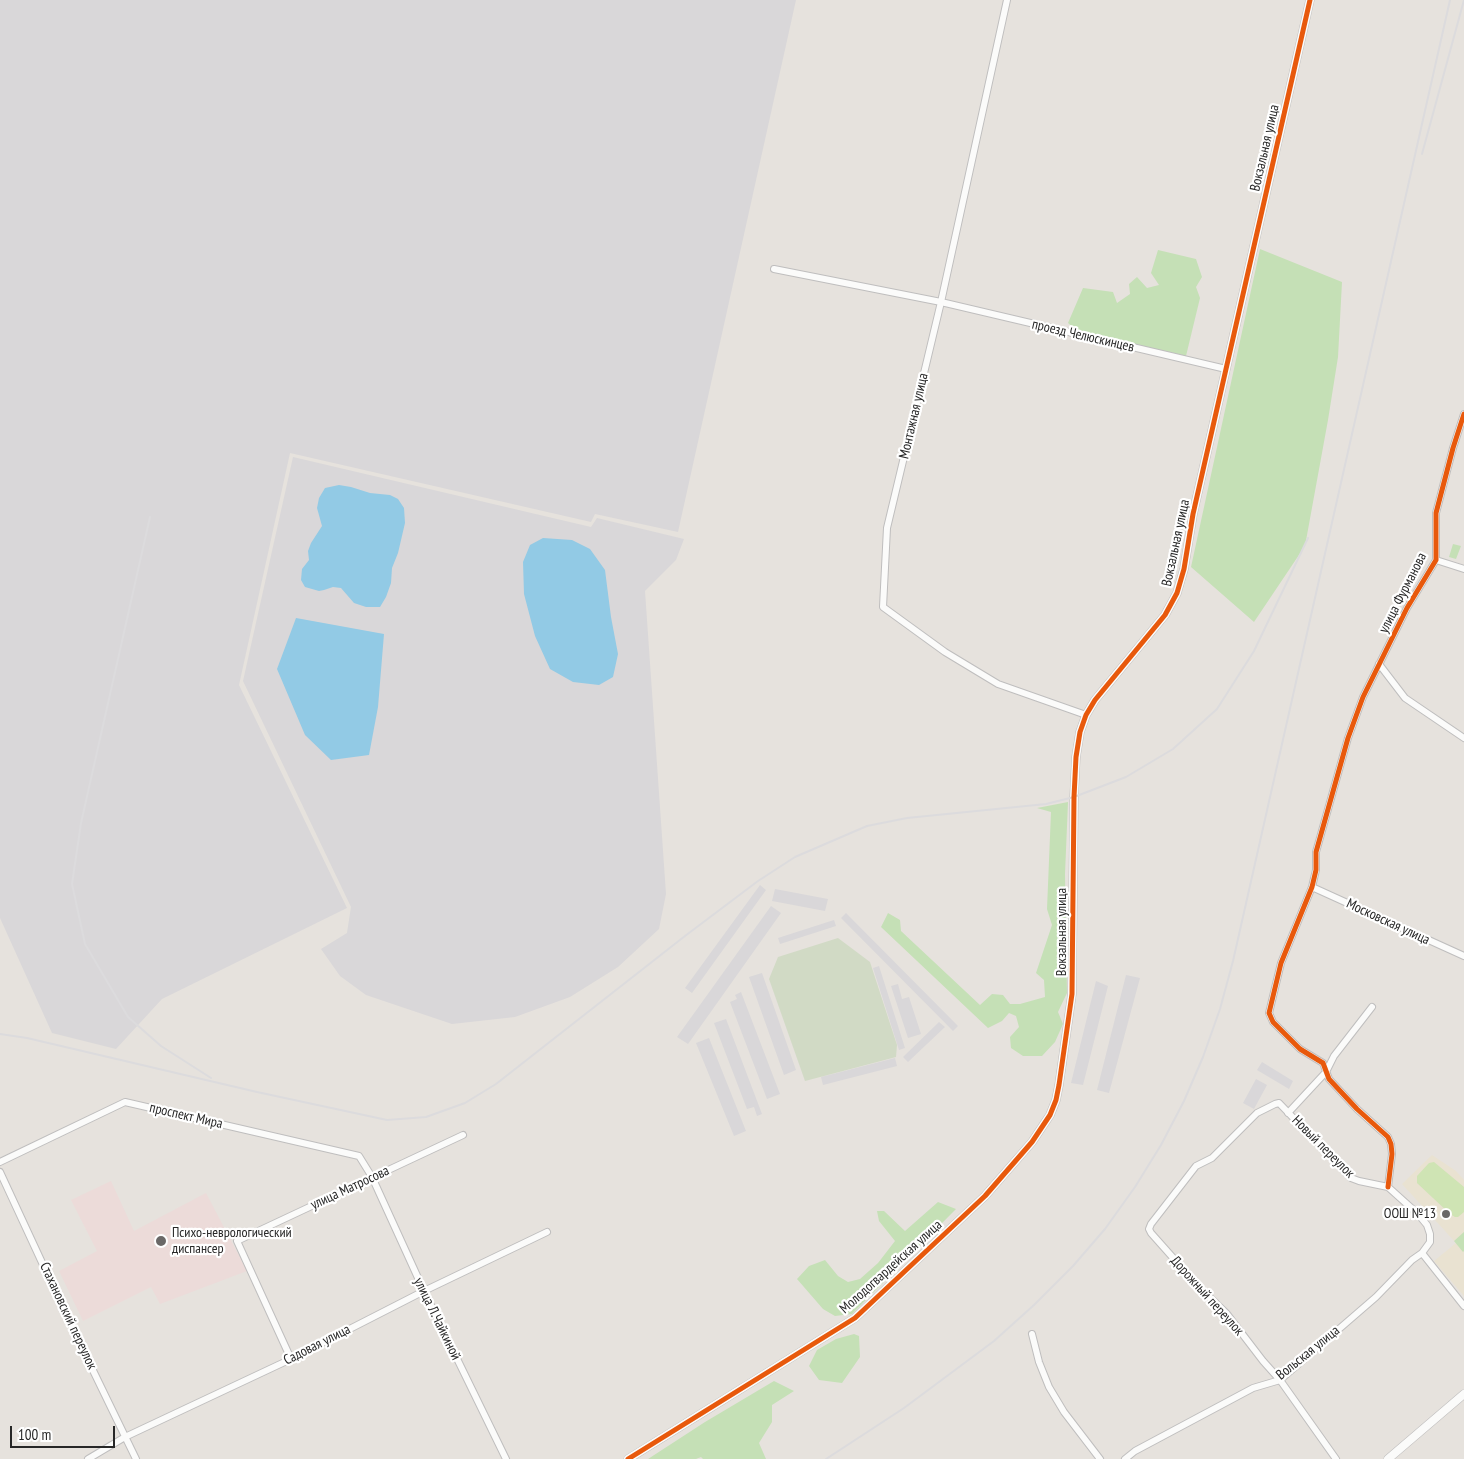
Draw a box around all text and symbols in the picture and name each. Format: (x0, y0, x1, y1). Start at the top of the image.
street label: Вокзальная улица (1247, 103, 1283, 193)
street label: проезд Челюскинцев (1030, 316, 1136, 356)
street label: Монтажная улица (896, 372, 932, 460)
street label: Вокзальная улица (1159, 498, 1193, 588)
street label: улица Фурманова (1376, 550, 1430, 636)
street label: Вокзальная улица (1054, 888, 1070, 976)
street label: Московская улица (1344, 895, 1432, 949)
street label: проспект Мира (148, 1099, 224, 1133)
street label: Новый переулок (1288, 1112, 1358, 1182)
street label: улица Матросова (308, 1162, 392, 1214)
place label: ООШ №13 (1384, 1206, 1436, 1222)
marker: ООШ №13 (1440, 1208, 1452, 1220)
street label: Молодогвардейская улица (836, 1217, 946, 1317)
place label: Психо-неврологический диспансер (172, 1225, 292, 1258)
marker: Психо-неврологический диспансер (154, 1234, 168, 1248)
street label: Дорожный переулок (1167, 1253, 1247, 1339)
street label: Стахановский переулок (36, 1260, 100, 1372)
street label: улица Л.Чайкиной (410, 1275, 464, 1363)
street label: Садовая улица (281, 1321, 353, 1369)
street label: Вольская улица (1273, 1322, 1343, 1384)
scale bar (12, 1416, 118, 1448)
text: 100 m (18, 1425, 51, 1444)

